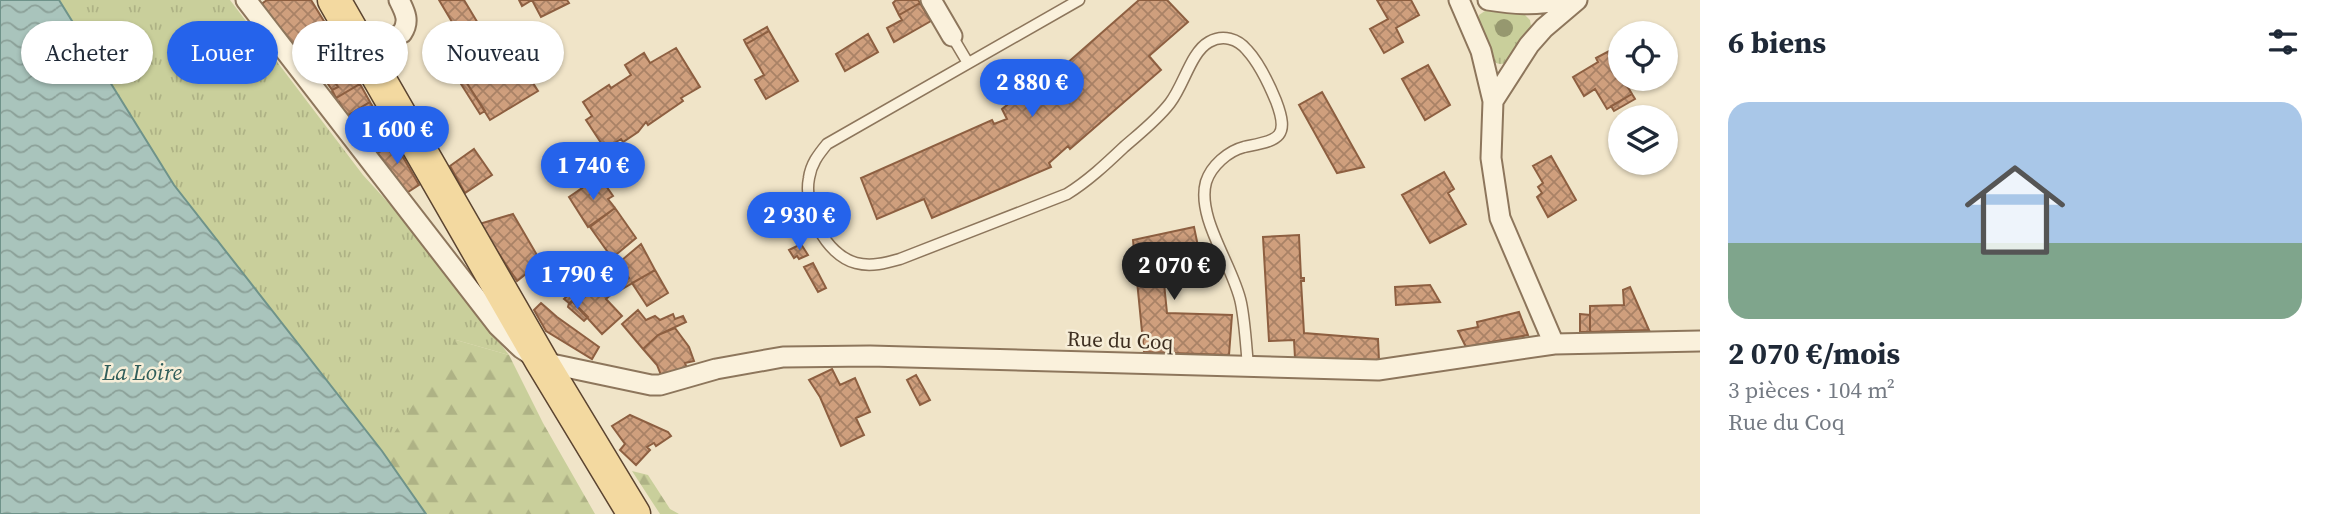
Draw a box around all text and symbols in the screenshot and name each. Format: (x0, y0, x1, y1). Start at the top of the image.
chip: Acheter (21, 21, 153, 84)
chip: Louer (167, 21, 278, 84)
chip: Filtres (292, 21, 408, 84)
chip: Nouveau (422, 21, 564, 84)
map controls (1608, 21, 1678, 175)
button: locate (1608, 21, 1678, 91)
text: 6 biens (1728, 22, 1826, 63)
icon: filters (2264, 23, 2302, 61)
pin: 2 880 € (967, 60, 1097, 119)
text: 2 880 € (996, 66, 1068, 98)
button: layers (1608, 105, 1678, 175)
pin: 1 600 € (332, 106, 462, 166)
text: 1 600 € (361, 113, 433, 145)
pin: 1 740 € (528, 142, 658, 202)
icon: home (1952, 147, 2078, 273)
text: 1 740 € (557, 149, 629, 181)
pin: 2 930 € (734, 192, 864, 252)
text: 2 930 € (763, 199, 835, 231)
pin: 2 070 € (1109, 243, 1239, 302)
text: 2 070 € (1138, 249, 1210, 281)
pin: 1 790 € (512, 252, 642, 311)
text: 1 790 € (541, 258, 613, 290)
street label: Rue du Coq (1066, 324, 1174, 356)
text: 2 070 €/mois (1728, 333, 1900, 374)
water label: La Loire (101, 356, 183, 388)
text: 3 pièces · 104 m² (1728, 374, 1895, 406)
text: Rue du Coq (1728, 406, 1845, 438)

